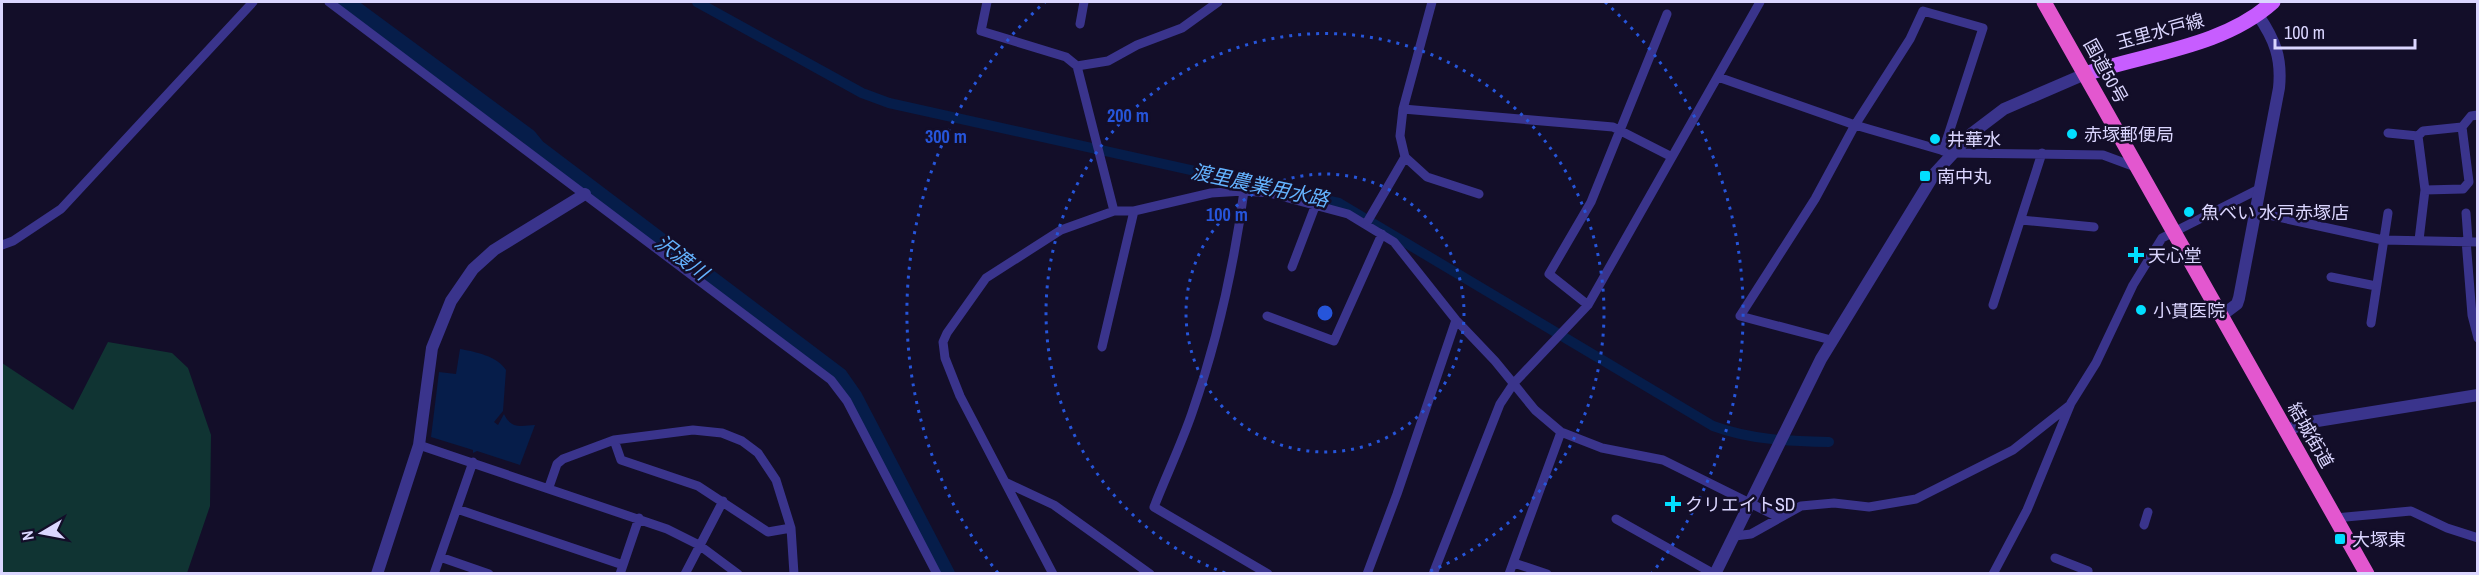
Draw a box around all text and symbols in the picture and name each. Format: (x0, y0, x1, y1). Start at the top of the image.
street label: 玉里水戸線 (2113, 7, 2207, 55)
scale bar (2275, 12, 2414, 50)
text: 100 m (2284, 20, 2325, 45)
street label: 国道50号 (2078, 34, 2134, 108)
text: 200 m (1107, 103, 1149, 128)
place label: 赤塚郵便局 (2084, 122, 2174, 147)
text: 300 m (925, 124, 967, 149)
place label: 井華水 (1947, 127, 2001, 152)
marker: 赤塚郵便局 (2065, 127, 2079, 141)
marker: 井華水 (1928, 132, 1942, 146)
water label: 渡里農業用水路 (1189, 157, 1333, 213)
place label: 南中丸 (1937, 164, 1991, 189)
marker: 南中丸 (1918, 169, 1932, 183)
place label: 魚べい 水戸赤塚店 (2201, 200, 2349, 225)
text: 100 m (1206, 202, 1248, 227)
marker: 魚べい 水戸赤塚店 (2182, 205, 2196, 219)
water label: 沢渡川 (650, 228, 716, 287)
place label: 天心堂 (2148, 243, 2202, 268)
marker: 天心堂 (2129, 248, 2143, 262)
place label: 小貫医院 (2153, 298, 2225, 323)
centre of rings (1315, 303, 1335, 323)
marker: 小貫医院 (2134, 303, 2148, 317)
street label: 結城街道 (2282, 398, 2340, 472)
place label: クリエイトSD (1685, 492, 1796, 517)
marker: クリエイトSD (1666, 497, 1680, 511)
north arrow (12, 503, 72, 563)
place label: 大塚東 (2352, 527, 2406, 552)
text: N (16, 529, 39, 542)
marker: 大塚東 (2333, 532, 2347, 546)

